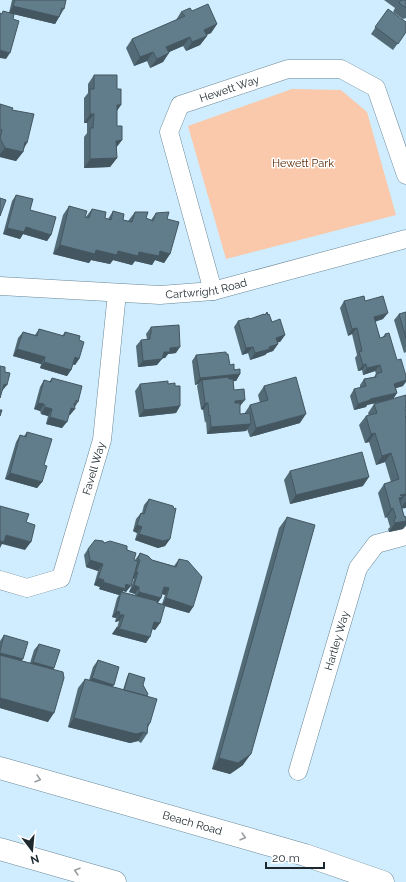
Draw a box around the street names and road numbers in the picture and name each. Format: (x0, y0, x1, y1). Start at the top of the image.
street label: Hewett Way (198, 73, 261, 105)
street label: Cartwright Road (165, 276, 248, 301)
street label: Favell Way (80, 440, 108, 496)
street label: Hartley Way (322, 609, 352, 672)
street label: Beach Road (161, 808, 224, 838)

